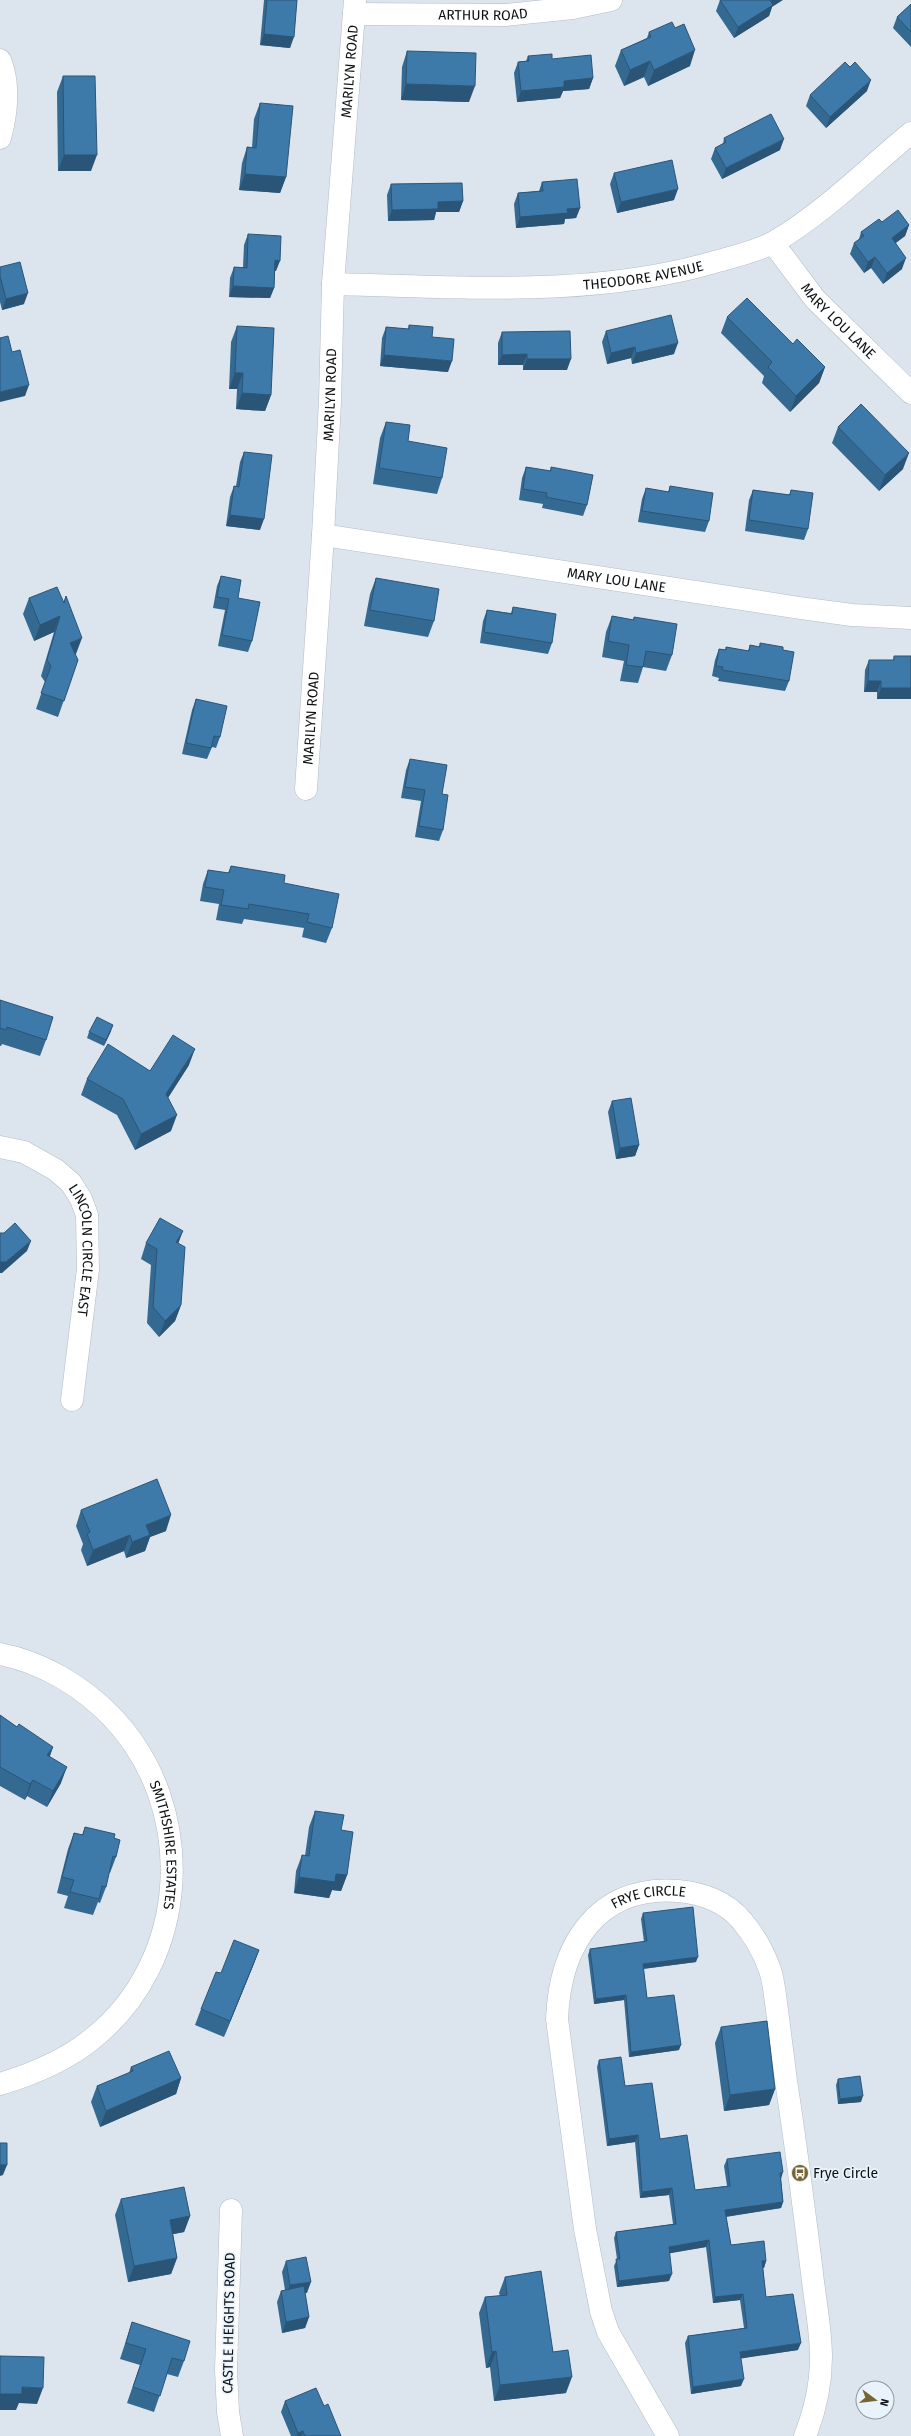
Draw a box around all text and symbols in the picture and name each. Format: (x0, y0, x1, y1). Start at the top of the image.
street label: ARTHUR ROAD (438, 4, 529, 24)
street label: MARILYN ROAD (337, 24, 362, 119)
street label: THEODORE AVENUE (582, 257, 705, 293)
street label: MARY LOU LANE (798, 280, 879, 362)
street label: MARILYN ROAD (319, 348, 340, 442)
street label: MARY LOU LANE (566, 564, 667, 596)
street label: MARILYN ROAD (299, 671, 322, 765)
street label: LINCOLN CIRCLE EAST (65, 1181, 97, 1318)
street label: SMITHSHIRE ESTATES (146, 1778, 180, 1911)
street label: FRYE CIRCLE (608, 1882, 687, 1912)
bus stop icon: Frye Circle (790, 2163, 810, 2183)
place label: Frye Circle (813, 2165, 878, 2182)
street label: CASTLE HEIGHTS ROAD (219, 2252, 239, 2394)
north arrow (855, 2380, 895, 2420)
text: N (877, 2397, 891, 2408)

